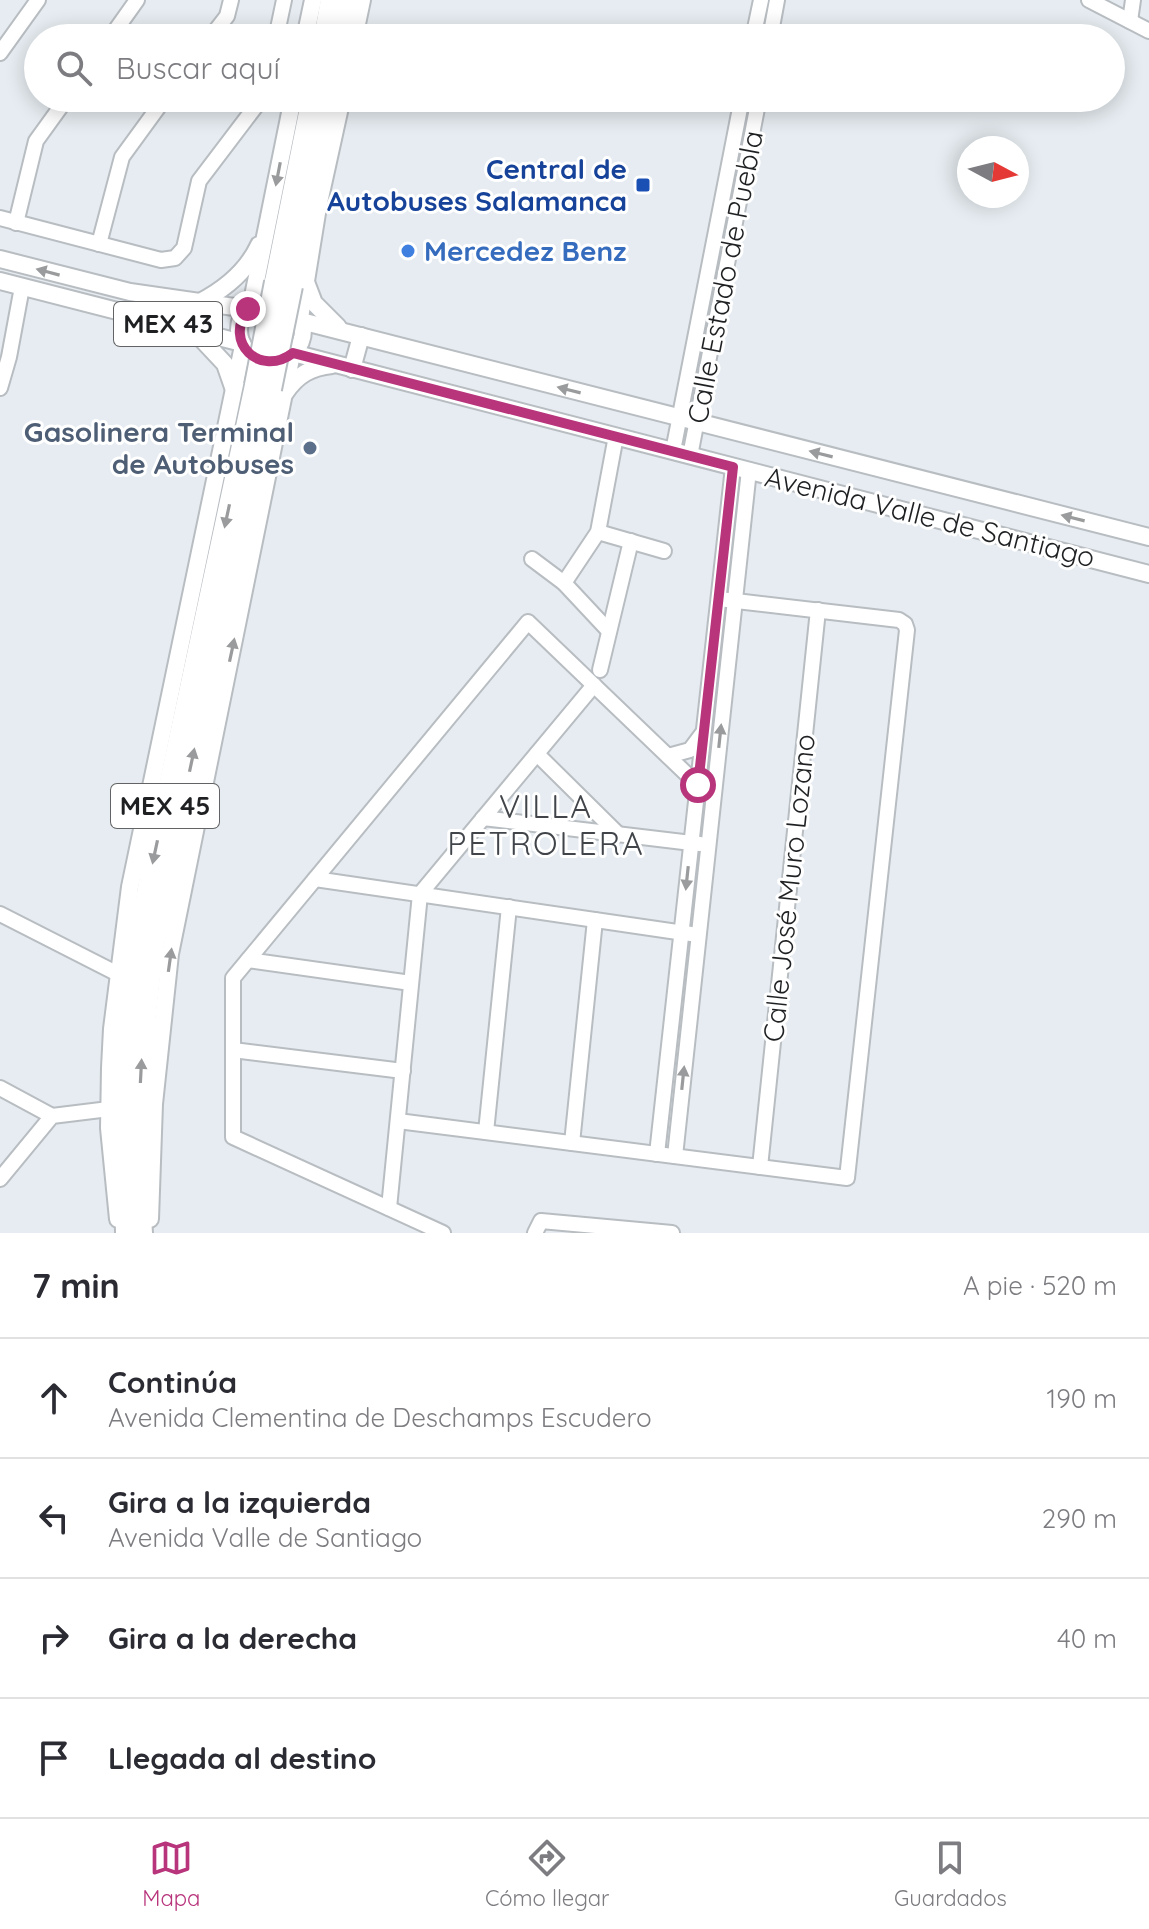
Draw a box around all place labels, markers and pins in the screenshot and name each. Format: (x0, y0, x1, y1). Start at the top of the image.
place label: Central de Autobuses Salamanca (327, 151, 627, 218)
marker: Central de Autobuses Salamanca (634, 176, 652, 194)
place label: Mercedez Benz (424, 233, 627, 268)
marker: Mercedez Benz (399, 242, 417, 260)
place label: Gasolinera Terminal de Autobuses (24, 414, 294, 481)
marker: Gasolinera Terminal de Autobuses (301, 439, 319, 457)

